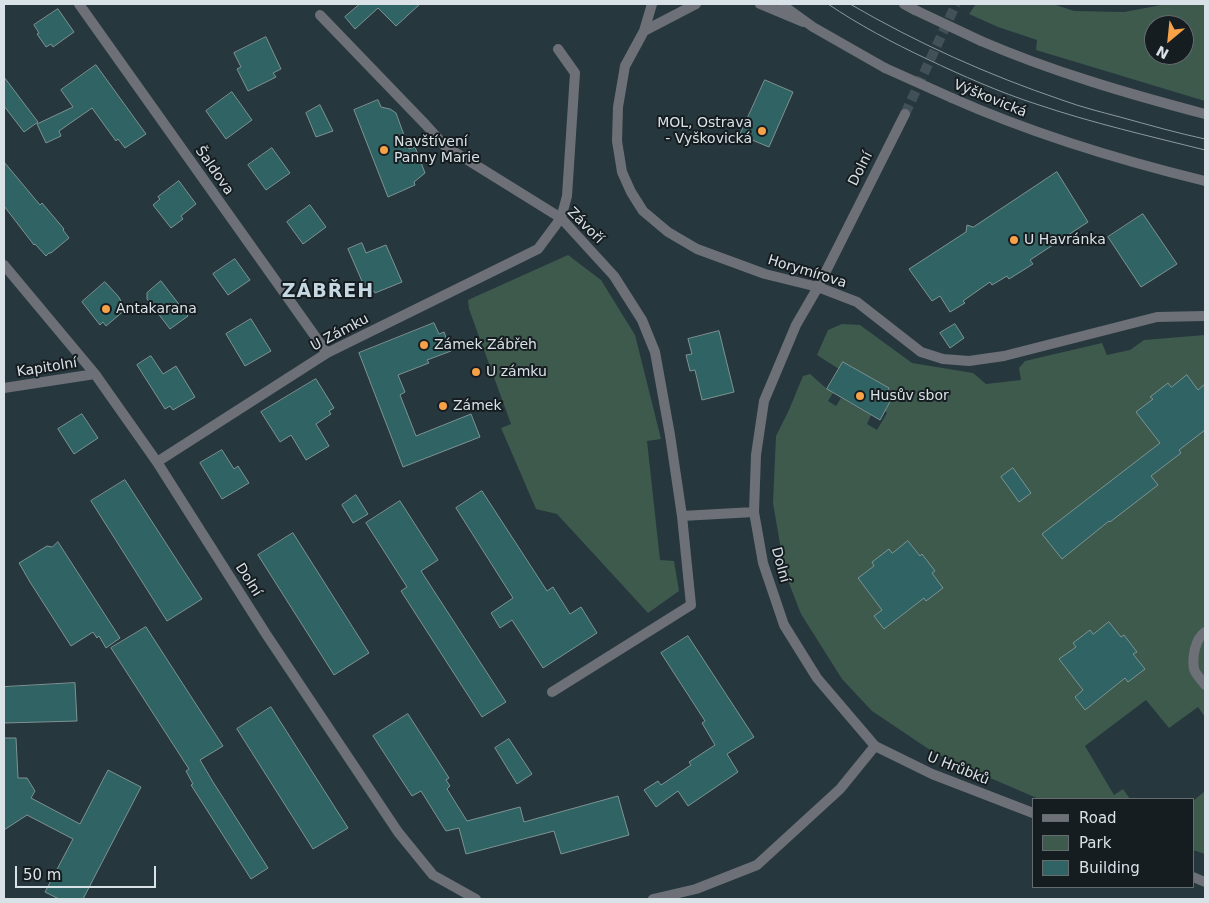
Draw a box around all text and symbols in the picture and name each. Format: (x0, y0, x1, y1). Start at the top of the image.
north arrow (1144, 15, 1194, 65)
text: N (1153, 43, 1171, 62)
street label: Výškovická (951, 77, 1029, 121)
place label: MOL, Ostrava - Vyškovická (657, 115, 752, 148)
marker: MOL, Ostrava - Vyškovická (756, 125, 768, 137)
place label: Navštívení Panny Marie (394, 134, 480, 166)
street label: Šaldova (191, 143, 237, 199)
marker: Navštívení Panny Marie (378, 144, 390, 156)
street label: Dolní (845, 149, 877, 189)
street label: Závoří (563, 204, 607, 248)
place label: U Havránka (1024, 232, 1106, 248)
marker: U Havránka (1008, 234, 1020, 246)
street label: Horymírova (766, 252, 848, 292)
district label: ZÁBŘEH (281, 281, 375, 303)
place label: Antakarana (116, 301, 197, 317)
marker: Antakarana (100, 303, 112, 315)
street label: U Zámku (308, 311, 372, 355)
place label: Zámek Zábřeh (434, 337, 537, 353)
marker: Zámek Zábřeh (418, 339, 430, 351)
street label: Kapitolní (16, 355, 78, 381)
place label: U zámku (486, 364, 547, 380)
marker: U zámku (470, 366, 482, 378)
place label: Husův sbor (870, 388, 949, 404)
marker: Husův sbor (854, 390, 866, 402)
place label: Zámek (453, 398, 502, 414)
marker: Zámek (437, 400, 449, 412)
street label: Dolní (767, 545, 793, 585)
street label: Dolní (231, 560, 265, 600)
street label: U Hrůbků (925, 749, 991, 789)
legend (1032, 798, 1194, 888)
text: Road (1079, 809, 1117, 827)
text: Park (1079, 834, 1111, 852)
scale bar (18, 856, 159, 888)
text: Building (1079, 859, 1140, 877)
text: 50 m (23, 866, 61, 884)

